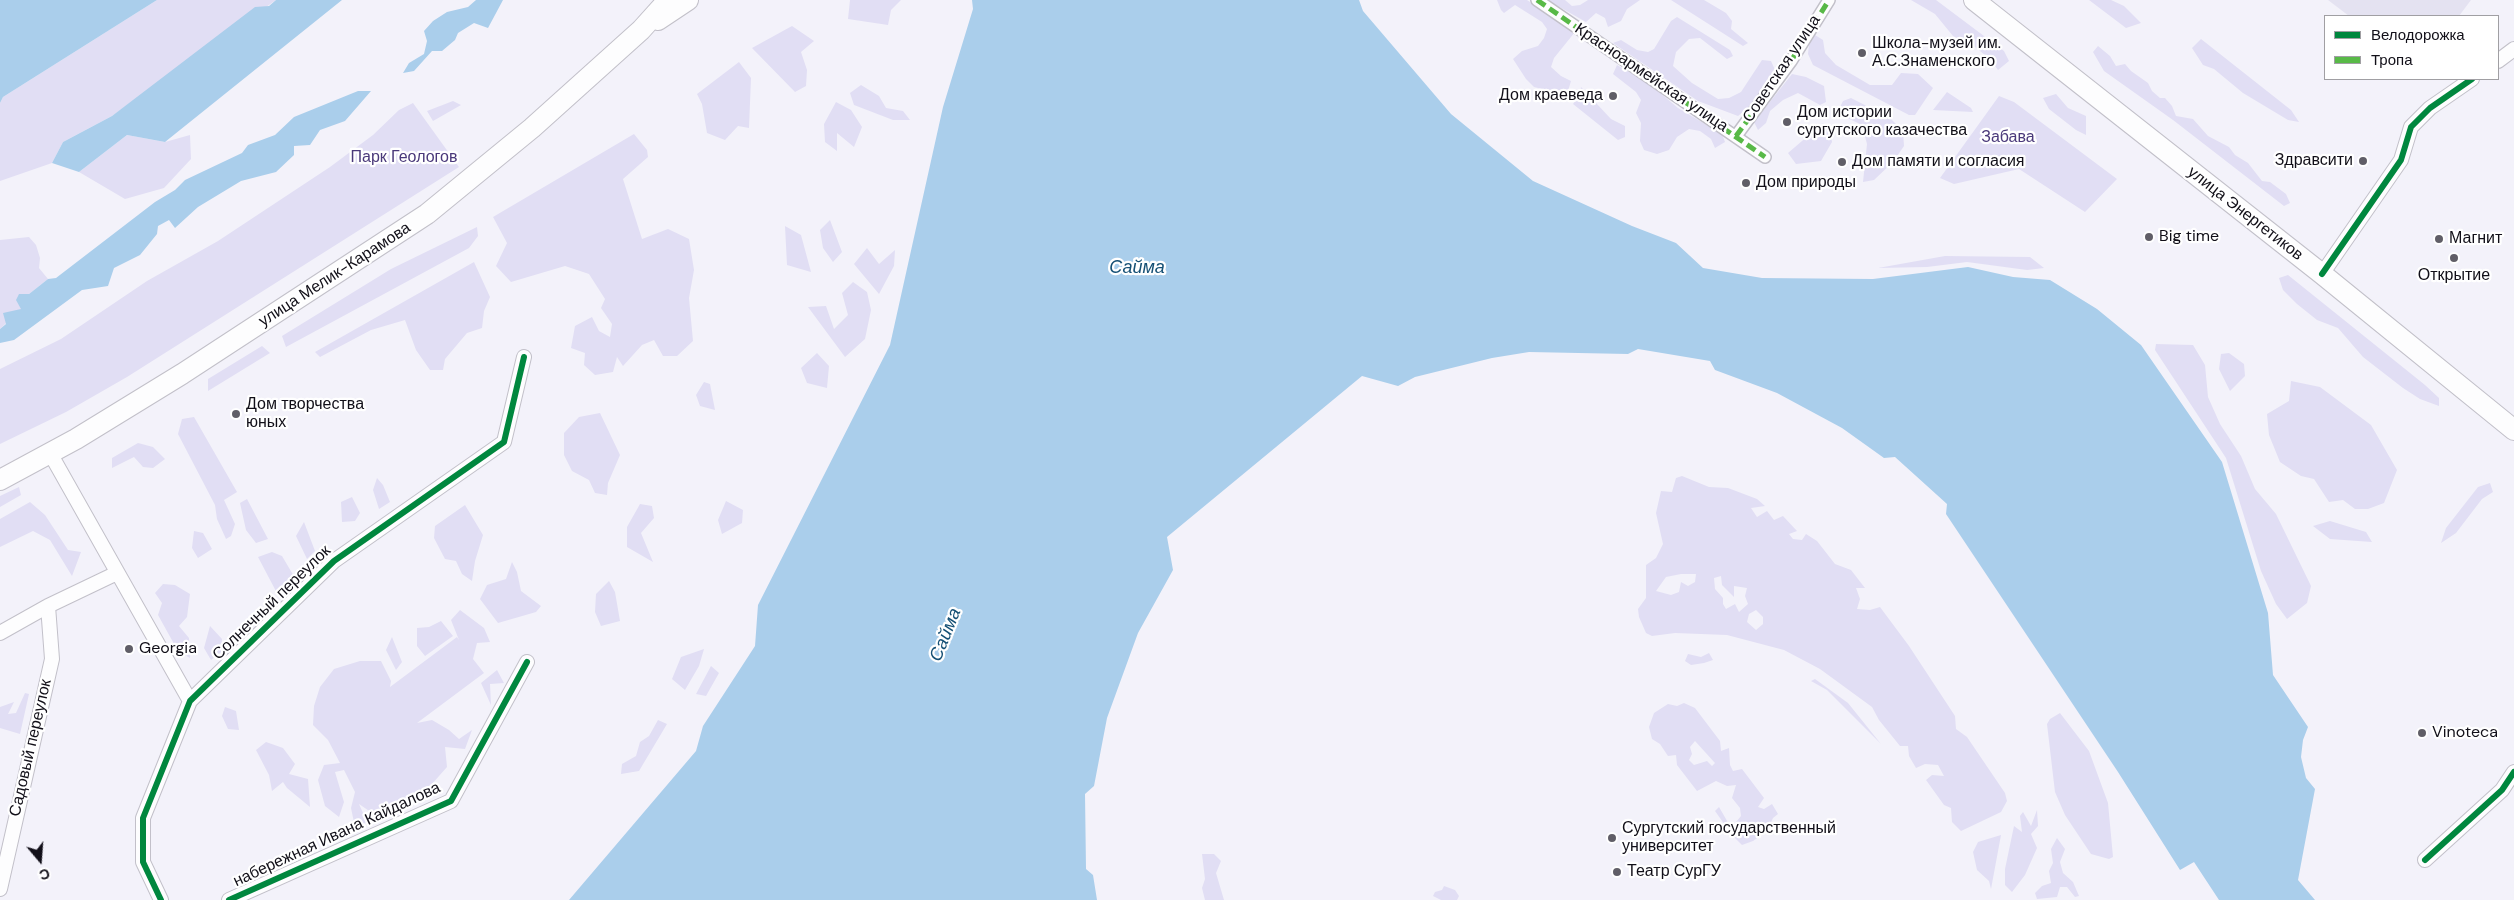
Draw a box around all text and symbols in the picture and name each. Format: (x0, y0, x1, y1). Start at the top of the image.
street label: Советская улица (1739, 12, 1825, 126)
legend (2324, 15, 2499, 80)
street label: Красноармейская улица (1571, 20, 1731, 136)
text: Велодорожка (2371, 25, 2465, 45)
place label: Школа-музей им. А.С.Знаменского (1872, 34, 2001, 72)
marker: Школа-музей им. А.С.Знаменского (1856, 47, 1868, 59)
text: Тропа (2371, 50, 2412, 70)
place label: Дом краеведа (1499, 86, 1603, 106)
marker: Дом краеведа (1607, 90, 1619, 102)
place label: Дом истории сургутского казачества (1797, 103, 1967, 141)
marker: Дом истории сургутского казачества (1781, 116, 1793, 128)
park label: Забава (1981, 128, 2035, 148)
park label: Парк Геологов (351, 148, 457, 168)
place label: Здравсити (2275, 151, 2353, 171)
place label: Дом памяти и согласия (1852, 152, 2025, 172)
marker: Здравсити (2357, 155, 2369, 167)
marker: Дом памяти и согласия (1836, 156, 1848, 168)
street label: улица Энергетиков (2184, 163, 2306, 265)
place label: Дом природы (1756, 173, 1856, 193)
marker: Дом природы (1740, 177, 1752, 189)
street label: улица Мелик-Карамова (255, 219, 415, 331)
place label: Big time (2159, 227, 2219, 247)
place label: Магнит (2449, 229, 2502, 249)
marker: Big time (2143, 231, 2155, 243)
marker: Магнит (2433, 233, 2445, 245)
marker: Открытие (2448, 252, 2460, 264)
water label: Сайма (1109, 257, 1165, 279)
place label: Открытие (2418, 266, 2490, 286)
place label: Дом творчества юных (246, 395, 364, 433)
marker: Дом творчества юных (230, 408, 242, 420)
street label: Солнечный переулок (209, 542, 335, 664)
water label: Сайма (926, 605, 966, 665)
place label: Georgia (139, 639, 197, 659)
marker: Georgia (123, 643, 135, 655)
street label: Садовый переулок (6, 677, 56, 819)
place label: Vinoteca (2432, 723, 2498, 743)
marker: Vinoteca (2416, 727, 2428, 739)
street label: набережная Ивана Кайдалова (230, 778, 444, 892)
place label: Сургутский государственный университет (1622, 819, 1836, 857)
marker: Сургутский государственный университет (1606, 832, 1618, 844)
north arrow (15, 835, 65, 885)
place label: Театр СурГУ (1627, 862, 1721, 882)
text: С (37, 864, 52, 884)
marker: Театр СурГУ (1611, 866, 1623, 878)

